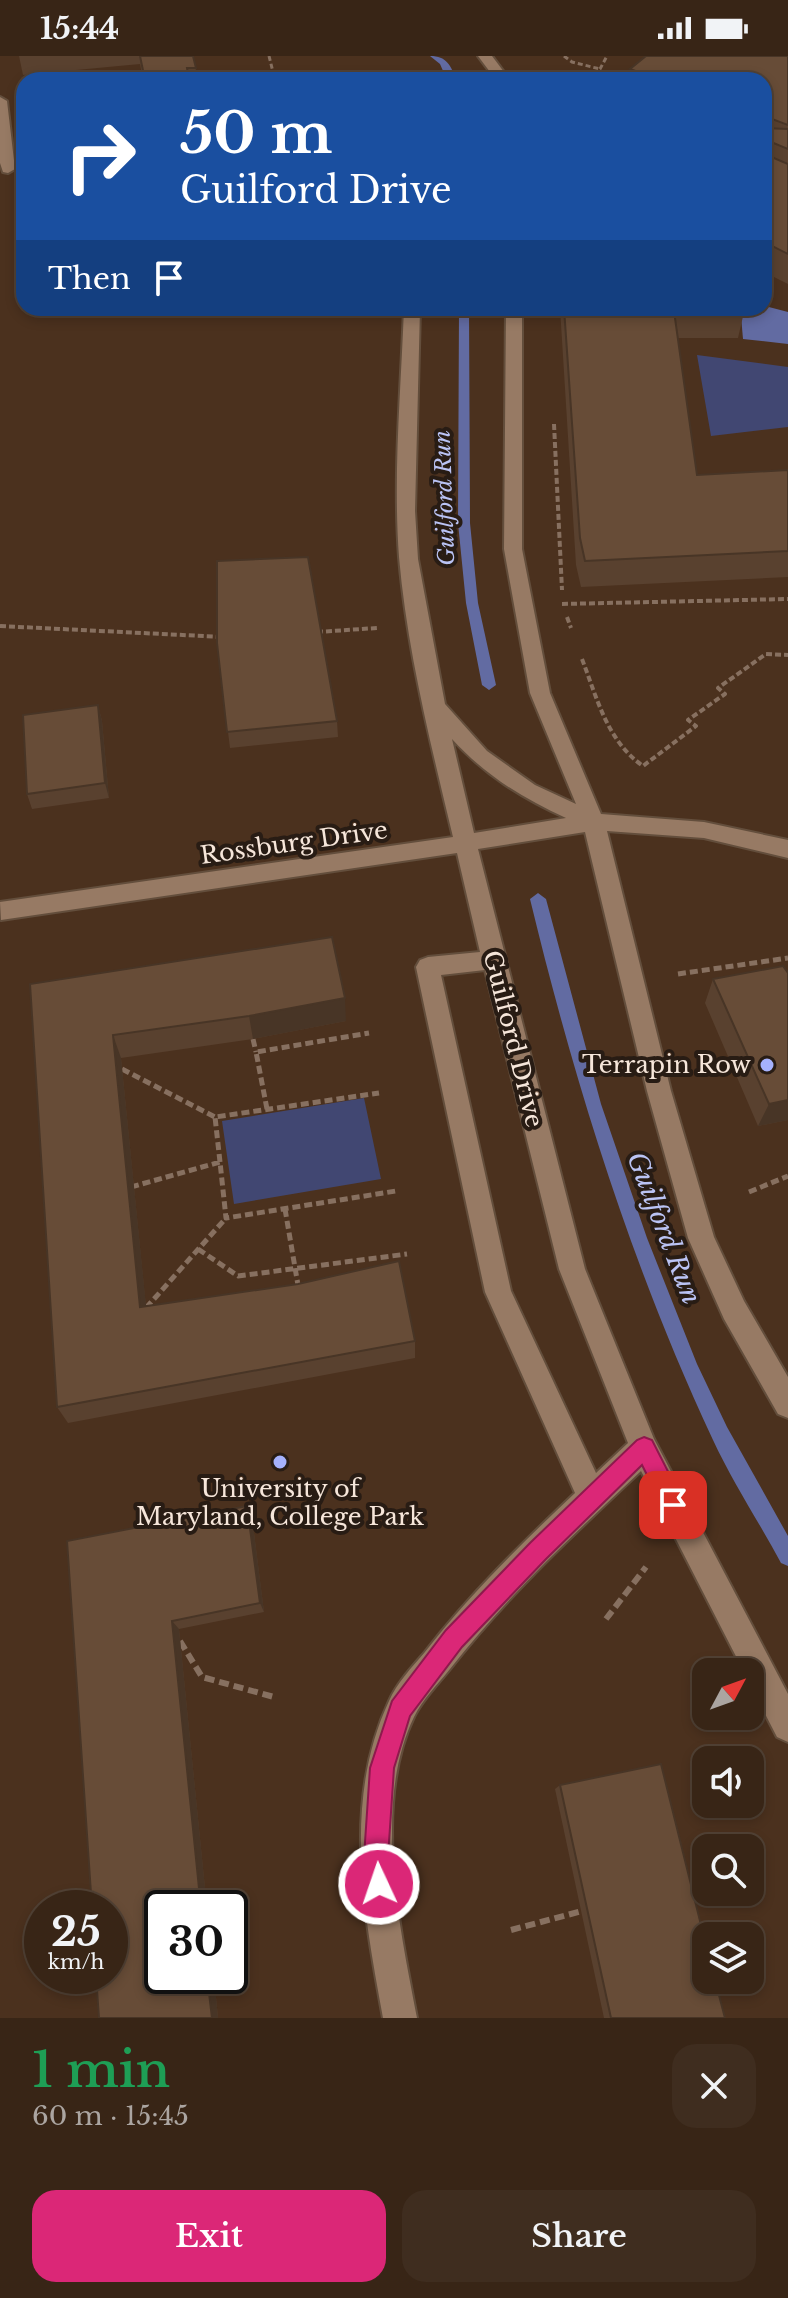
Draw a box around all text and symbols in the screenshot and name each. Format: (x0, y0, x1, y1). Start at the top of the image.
text: 15:44 (40, 10, 119, 47)
text: 50 m (180, 99, 332, 168)
icon: right (48, 104, 152, 208)
text: Guilford Drive (180, 168, 452, 213)
icon: arrive (147, 256, 191, 300)
text: Then (48, 260, 131, 297)
water label: Guilford Run (429, 430, 460, 566)
street label: Rossburg Drive (198, 815, 390, 870)
street label: Guilford Drive (478, 947, 549, 1130)
place label: Terrapin Row (582, 1050, 752, 1079)
marker: Terrapin Row (758, 1056, 776, 1074)
water label: Guilford Run (620, 1147, 708, 1309)
marker: University of Maryland, College Park (271, 1453, 289, 1471)
pin (639, 1471, 707, 1539)
place label: University of Maryland, College Park (136, 1474, 424, 1531)
icon: arrive (651, 1483, 695, 1527)
north arrow (692, 1658, 764, 1730)
map controls (692, 1658, 764, 1994)
button: sound (692, 1746, 764, 1818)
button: search (692, 1834, 764, 1906)
position arrow (337, 1842, 421, 1926)
speed limit sign: 30 (144, 1890, 248, 1994)
text: 25 (51, 1907, 101, 1957)
button: layers (692, 1922, 764, 1994)
text: km/h (48, 1950, 104, 1974)
text: 1 min (32, 2040, 170, 2100)
button: close (672, 2044, 756, 2128)
text: 60 m · 15:45 (32, 2100, 189, 2132)
button: Exit (32, 2190, 386, 2282)
button: Share (402, 2190, 756, 2282)

